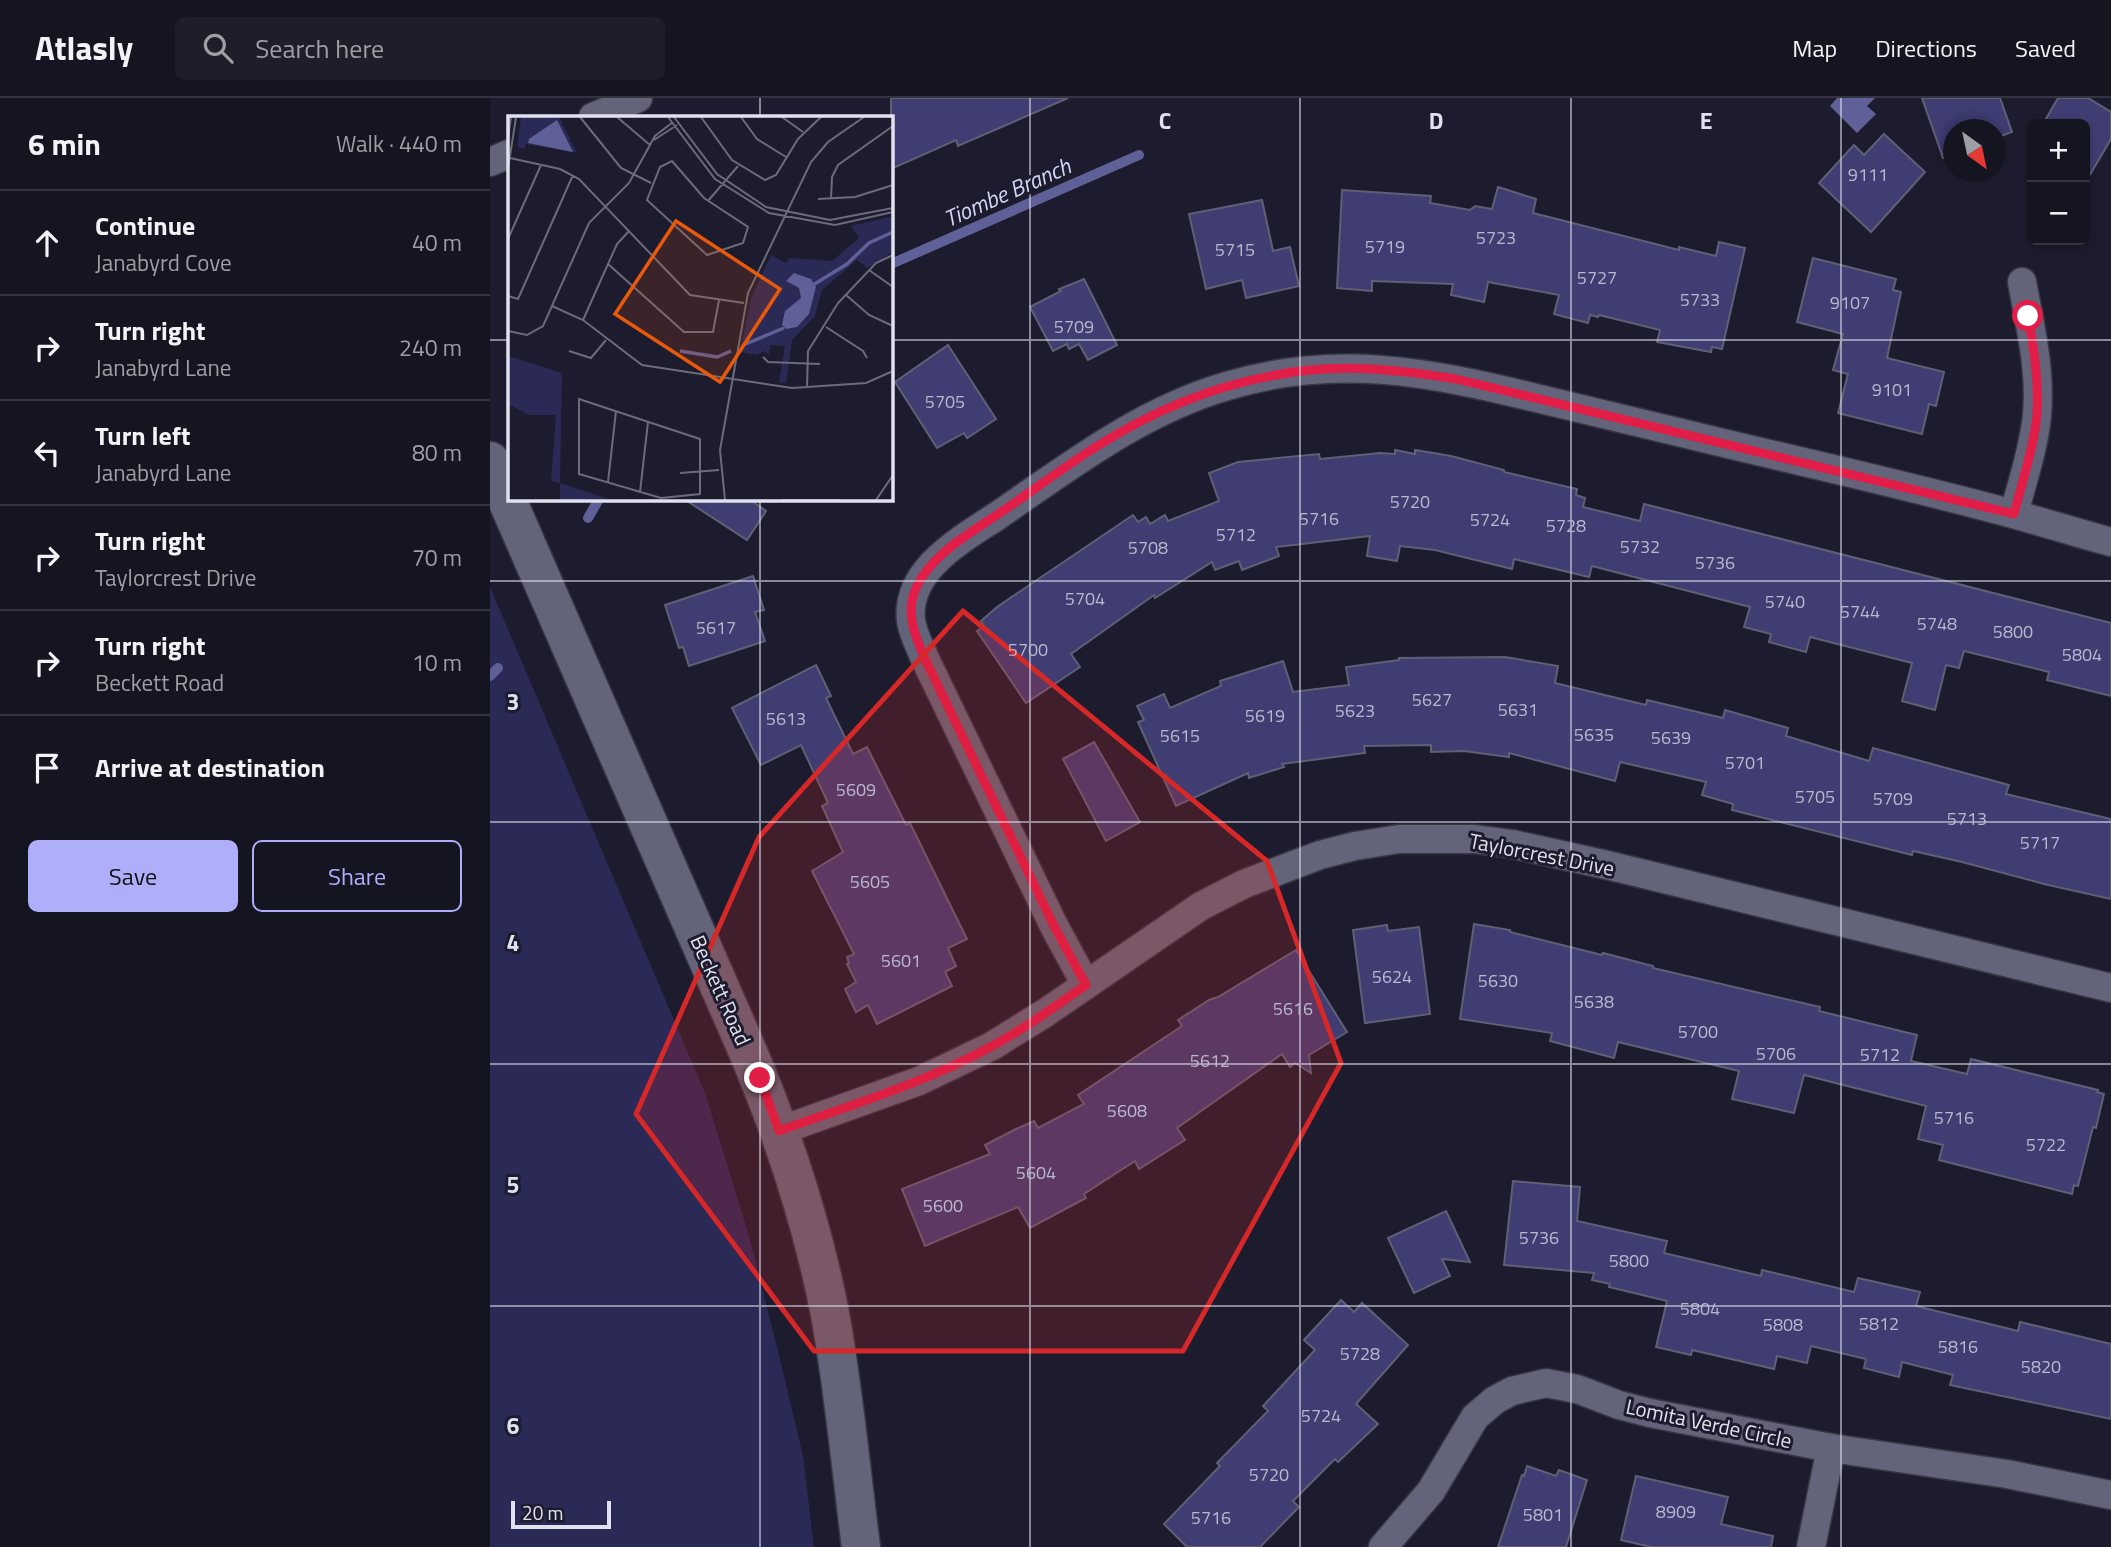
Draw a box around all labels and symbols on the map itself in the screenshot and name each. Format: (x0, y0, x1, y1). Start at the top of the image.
text: C (1159, 103, 1171, 138)
text: D (1429, 103, 1443, 138)
text: E (1700, 103, 1712, 138)
inset map (508, 116, 892, 500)
north arrow (1943, 119, 2006, 182)
water label: Tiombe Branch (938, 148, 1077, 236)
house number: 9111 (1848, 161, 1888, 188)
house number: 5723 (1476, 224, 1516, 251)
house number: 5719 (1365, 233, 1405, 260)
house number: 5715 (1215, 236, 1255, 263)
house number: 5727 (1577, 264, 1617, 291)
house number: 5733 (1680, 286, 1720, 313)
house number: 9107 (1830, 289, 1870, 316)
route start (2012, 300, 2043, 331)
house number: 5709 (1054, 313, 1094, 340)
house number: 9101 (1872, 376, 1912, 403)
house number: 5705 (925, 388, 965, 415)
house number: 5720 (1390, 488, 1430, 515)
house number: 5716 (1299, 505, 1339, 532)
house number: 5724 (1470, 506, 1510, 533)
house number: 5728 (1546, 512, 1586, 539)
house number: 5712 (1216, 521, 1256, 548)
house number: 5732 (1620, 533, 1660, 560)
house number: 5708 (1128, 534, 1168, 561)
house number: 5736 (1695, 549, 1735, 576)
house number: 5704 (1065, 585, 1105, 612)
house number: 5740 (1765, 588, 1805, 615)
house number: 5744 (1840, 598, 1880, 625)
house number: 5748 (1917, 610, 1957, 637)
house number: 5617 (696, 614, 736, 641)
house number: 5800 (1993, 618, 2033, 645)
house number: 5700 (1008, 636, 1048, 663)
house number: 5804 (2062, 641, 2102, 668)
text: 3 (507, 684, 519, 719)
house number: 5627 (1412, 686, 1452, 713)
house number: 5631 (1498, 696, 1538, 723)
house number: 5623 (1335, 697, 1375, 724)
house number: 5619 (1245, 702, 1285, 729)
house number: 5613 (766, 705, 806, 732)
house number: 5635 (1574, 721, 1614, 748)
house number: 5615 (1160, 722, 1200, 749)
house number: 5639 (1651, 724, 1691, 751)
house number: 5701 (1725, 749, 1765, 776)
house number: 5609 (836, 776, 876, 803)
house number: 5705 (1795, 783, 1835, 810)
house number: 5709 (1873, 785, 1913, 812)
house number: 5713 (1947, 805, 1987, 832)
street label: Taylorcrest Drive (1467, 824, 1617, 884)
house number: 5717 (2020, 829, 2060, 856)
house number: 5605 (850, 868, 890, 895)
text: 4 (507, 925, 519, 960)
street label: Beckett Road (682, 930, 760, 1050)
house number: 5601 (881, 947, 921, 974)
house number: 5624 (1372, 963, 1412, 990)
house number: 5630 (1478, 967, 1518, 994)
house number: 5638 (1574, 988, 1614, 1015)
house number: 5616 (1273, 995, 1313, 1022)
house number: 5700 (1678, 1018, 1718, 1045)
house number: 5706 (1756, 1040, 1796, 1067)
house number: 5712 (1860, 1041, 1900, 1068)
house number: 5612 (1190, 1047, 1230, 1074)
route end (744, 1062, 775, 1093)
house number: 5608 (1107, 1097, 1147, 1124)
house number: 5716 (1934, 1104, 1974, 1131)
house number: 5722 (2026, 1131, 2066, 1158)
house number: 5604 (1016, 1159, 1056, 1186)
text: 5 (507, 1167, 519, 1202)
house number: 5600 (923, 1192, 963, 1219)
house number: 5736 (1519, 1224, 1559, 1251)
house number: 5800 (1609, 1247, 1649, 1274)
house number: 5804 (1680, 1295, 1720, 1322)
house number: 5812 (1859, 1310, 1899, 1337)
house number: 5808 (1763, 1311, 1803, 1338)
house number: 5816 (1938, 1333, 1978, 1360)
house number: 5728 (1340, 1340, 1380, 1367)
house number: 5820 (2021, 1353, 2061, 1380)
street label: Lomita Verde Circle (1623, 1390, 1795, 1456)
house number: 5724 (1301, 1402, 1341, 1429)
text: 6 (507, 1408, 520, 1443)
house number: 5720 (1249, 1461, 1289, 1488)
scale bar (511, 1498, 611, 1530)
house number: 8909 (1656, 1498, 1696, 1525)
house number: 5801 (1523, 1501, 1563, 1528)
house number: 5716 (1191, 1504, 1231, 1531)

